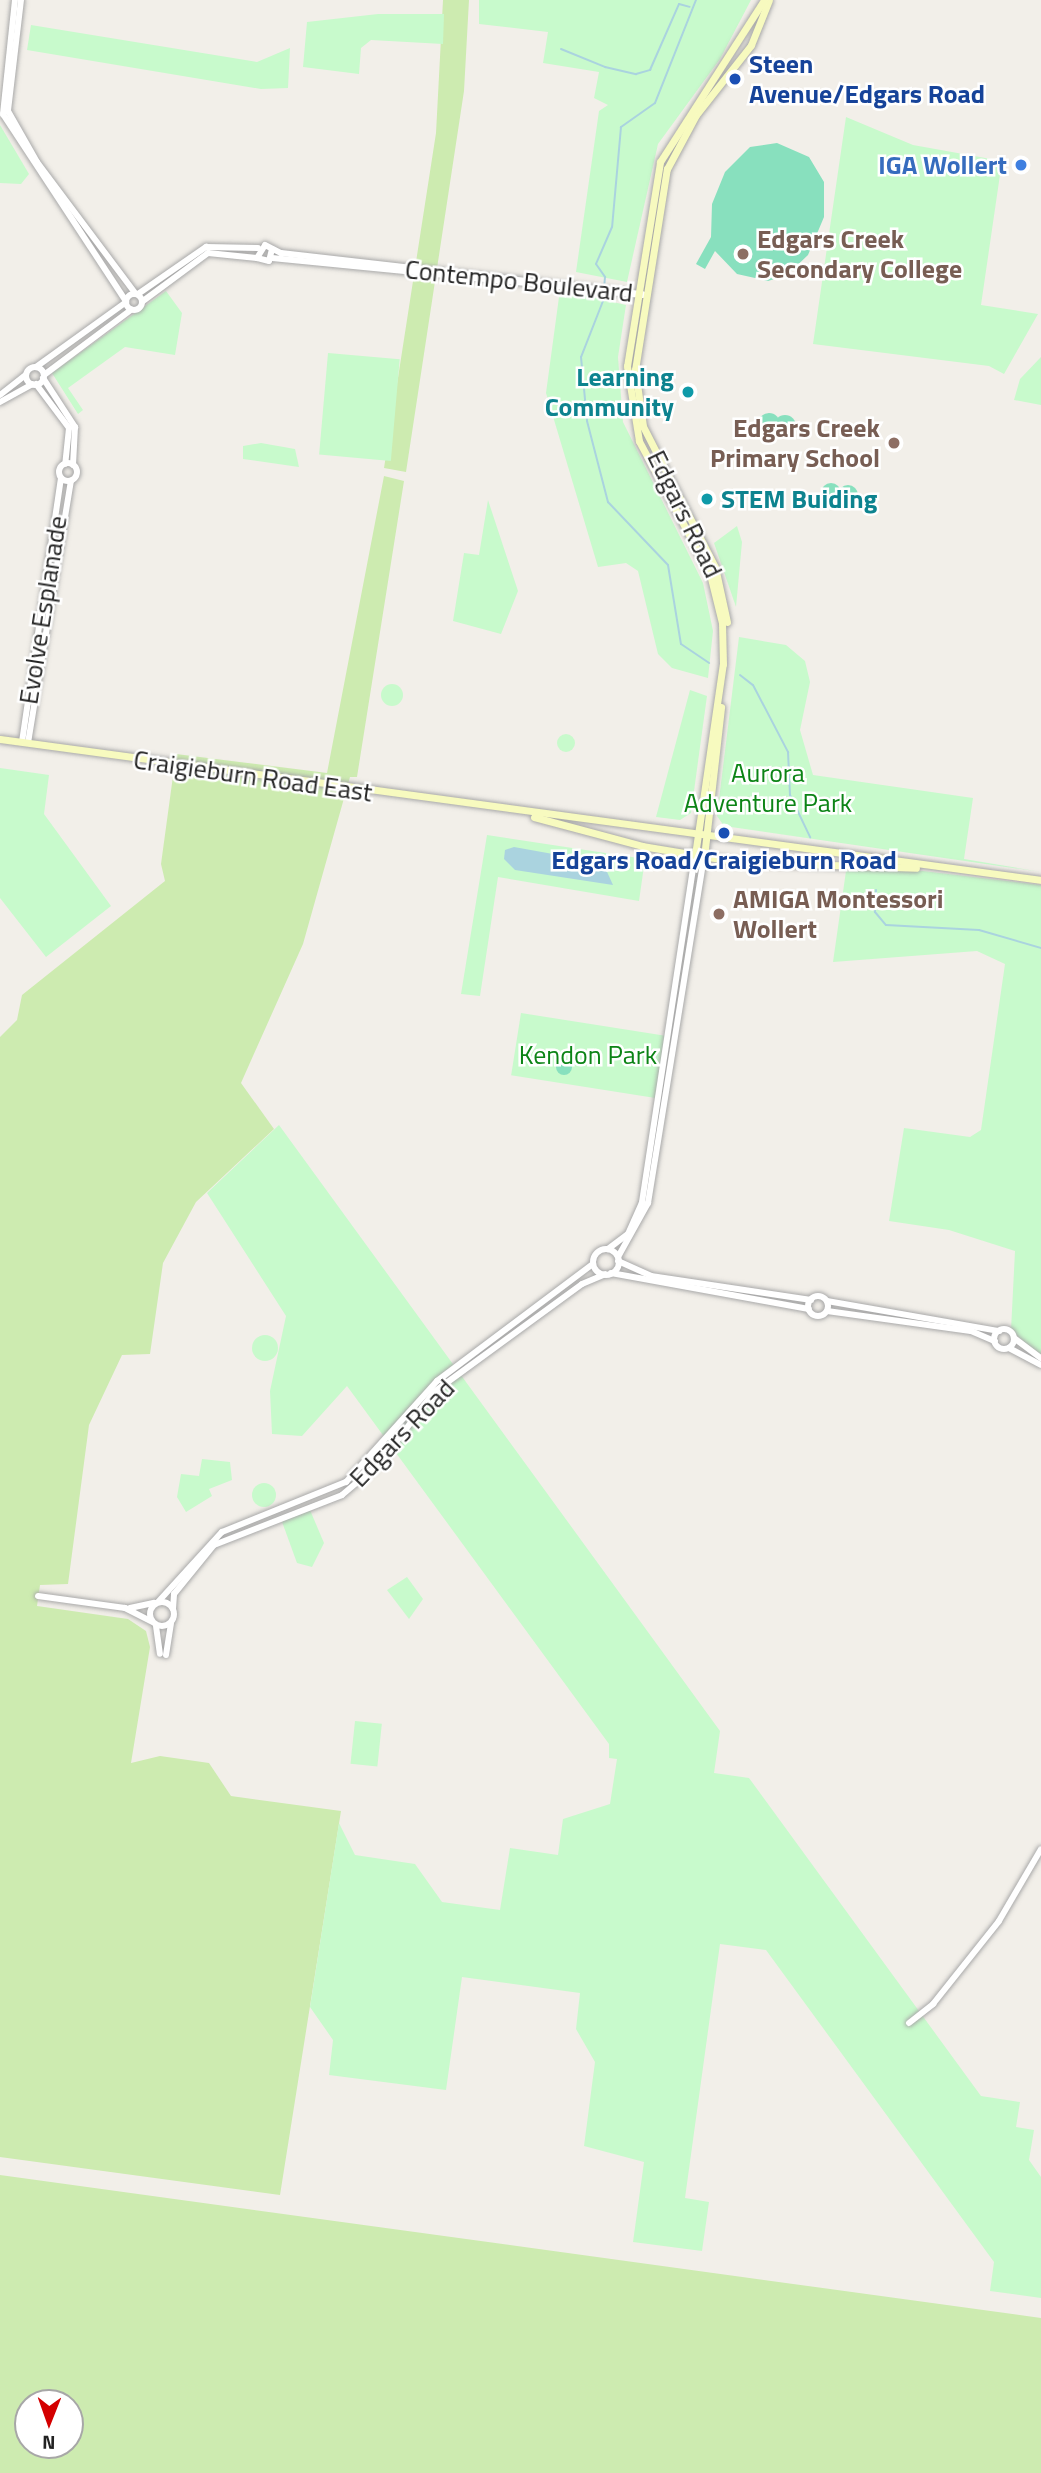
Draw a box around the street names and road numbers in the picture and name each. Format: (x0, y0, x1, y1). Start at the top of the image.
street label: Contempo Boulevard (404, 254, 634, 308)
street label: Edgars Road (641, 445, 729, 583)
street label: Evolve Esplanade (13, 514, 73, 706)
street label: Craigieburn Road East (132, 744, 374, 808)
street label: Edgars Road (343, 1373, 461, 1493)

